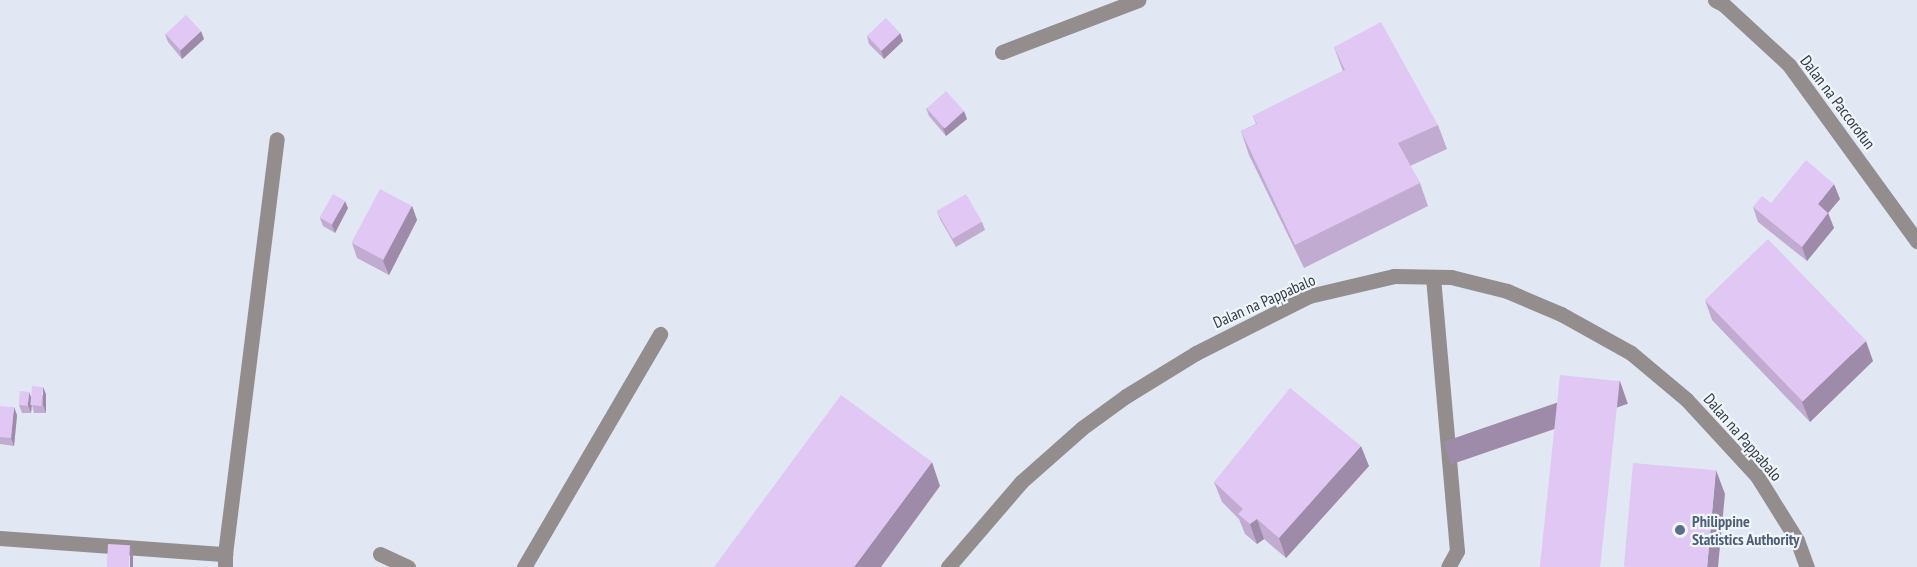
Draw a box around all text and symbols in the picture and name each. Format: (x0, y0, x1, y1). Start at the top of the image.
street label: Dalan na Paccorofun (1797, 51, 1879, 153)
street label: Dalan na Pappabalo (1210, 270, 1318, 332)
street label: Dalan na Pappabalo (1700, 389, 1786, 485)
place label: Philippine Statistics Authority (1692, 511, 1800, 549)
marker: Philippine Statistics Authority (1673, 523, 1687, 537)

